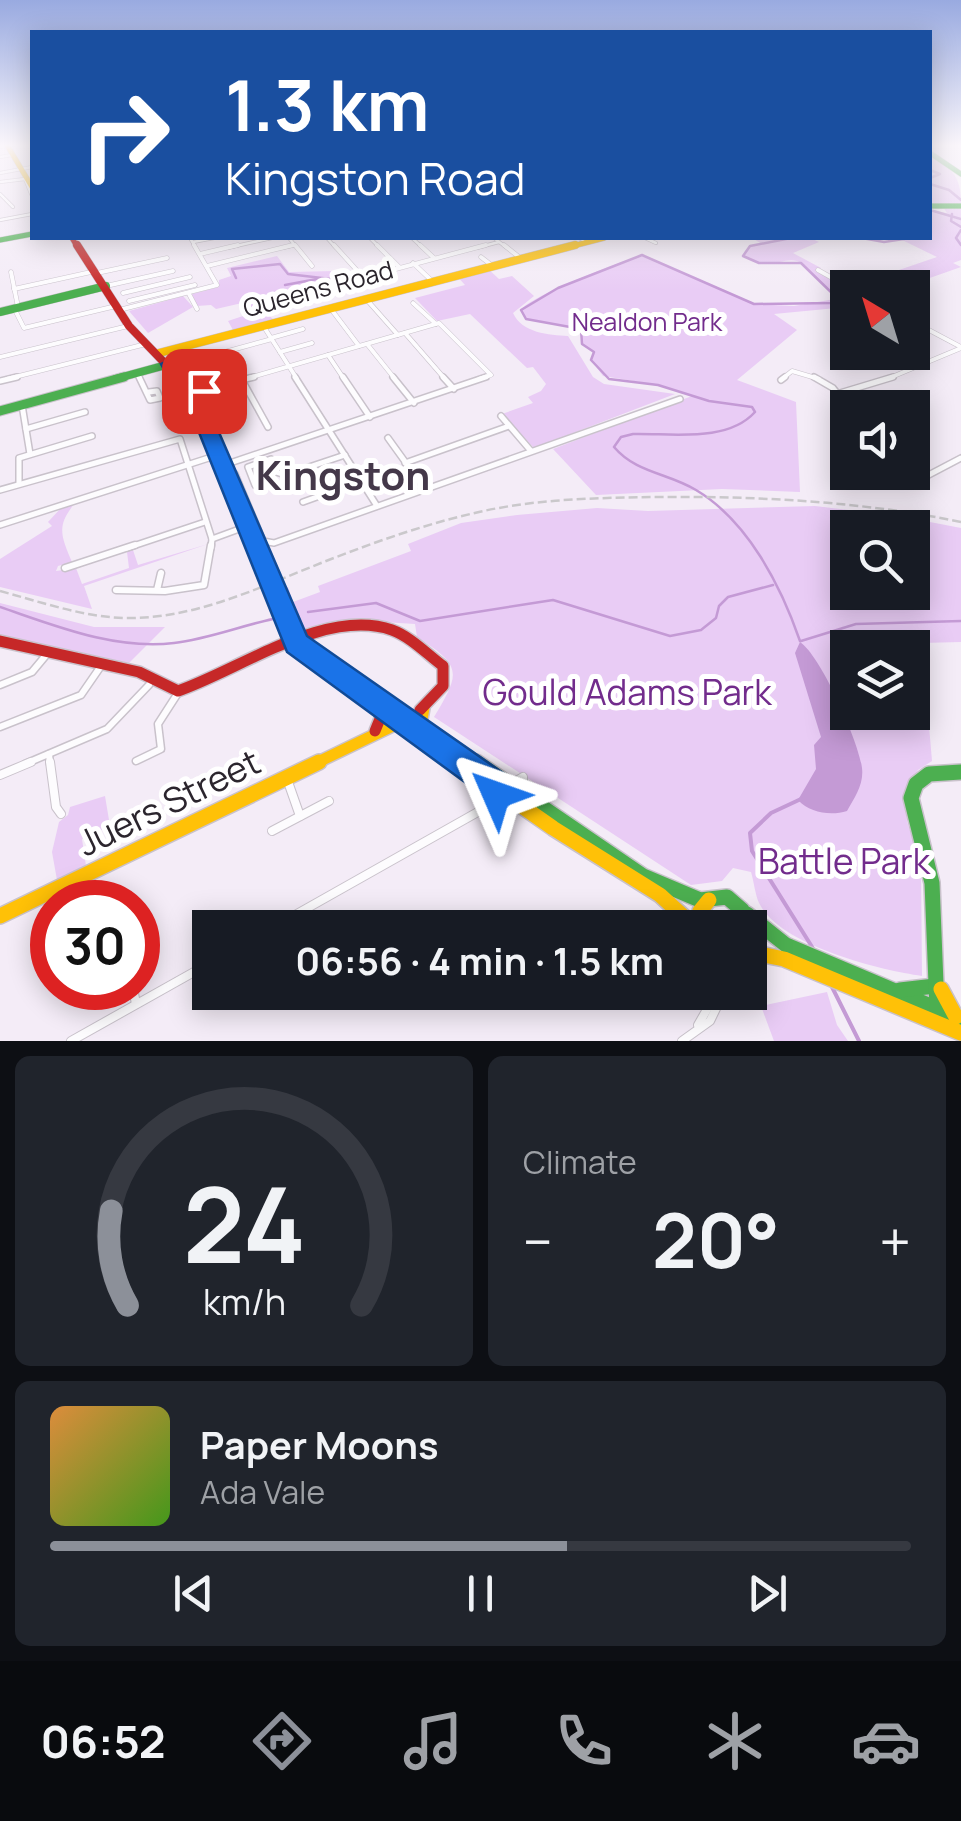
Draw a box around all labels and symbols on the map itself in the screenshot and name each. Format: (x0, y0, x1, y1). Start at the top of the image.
street label: Queens Road (239, 252, 397, 325)
north arrow (830, 270, 930, 370)
park label: Nealdon Park (572, 304, 723, 339)
pin (162, 349, 247, 434)
district label: Kingston (256, 447, 430, 502)
park label: Gould Adams Park (482, 668, 773, 716)
street label: Juers Street (69, 737, 268, 867)
position arrow (444, 743, 548, 847)
park label: Battle Park (758, 837, 932, 885)
speed limit sign: 30 (30, 880, 160, 1010)

